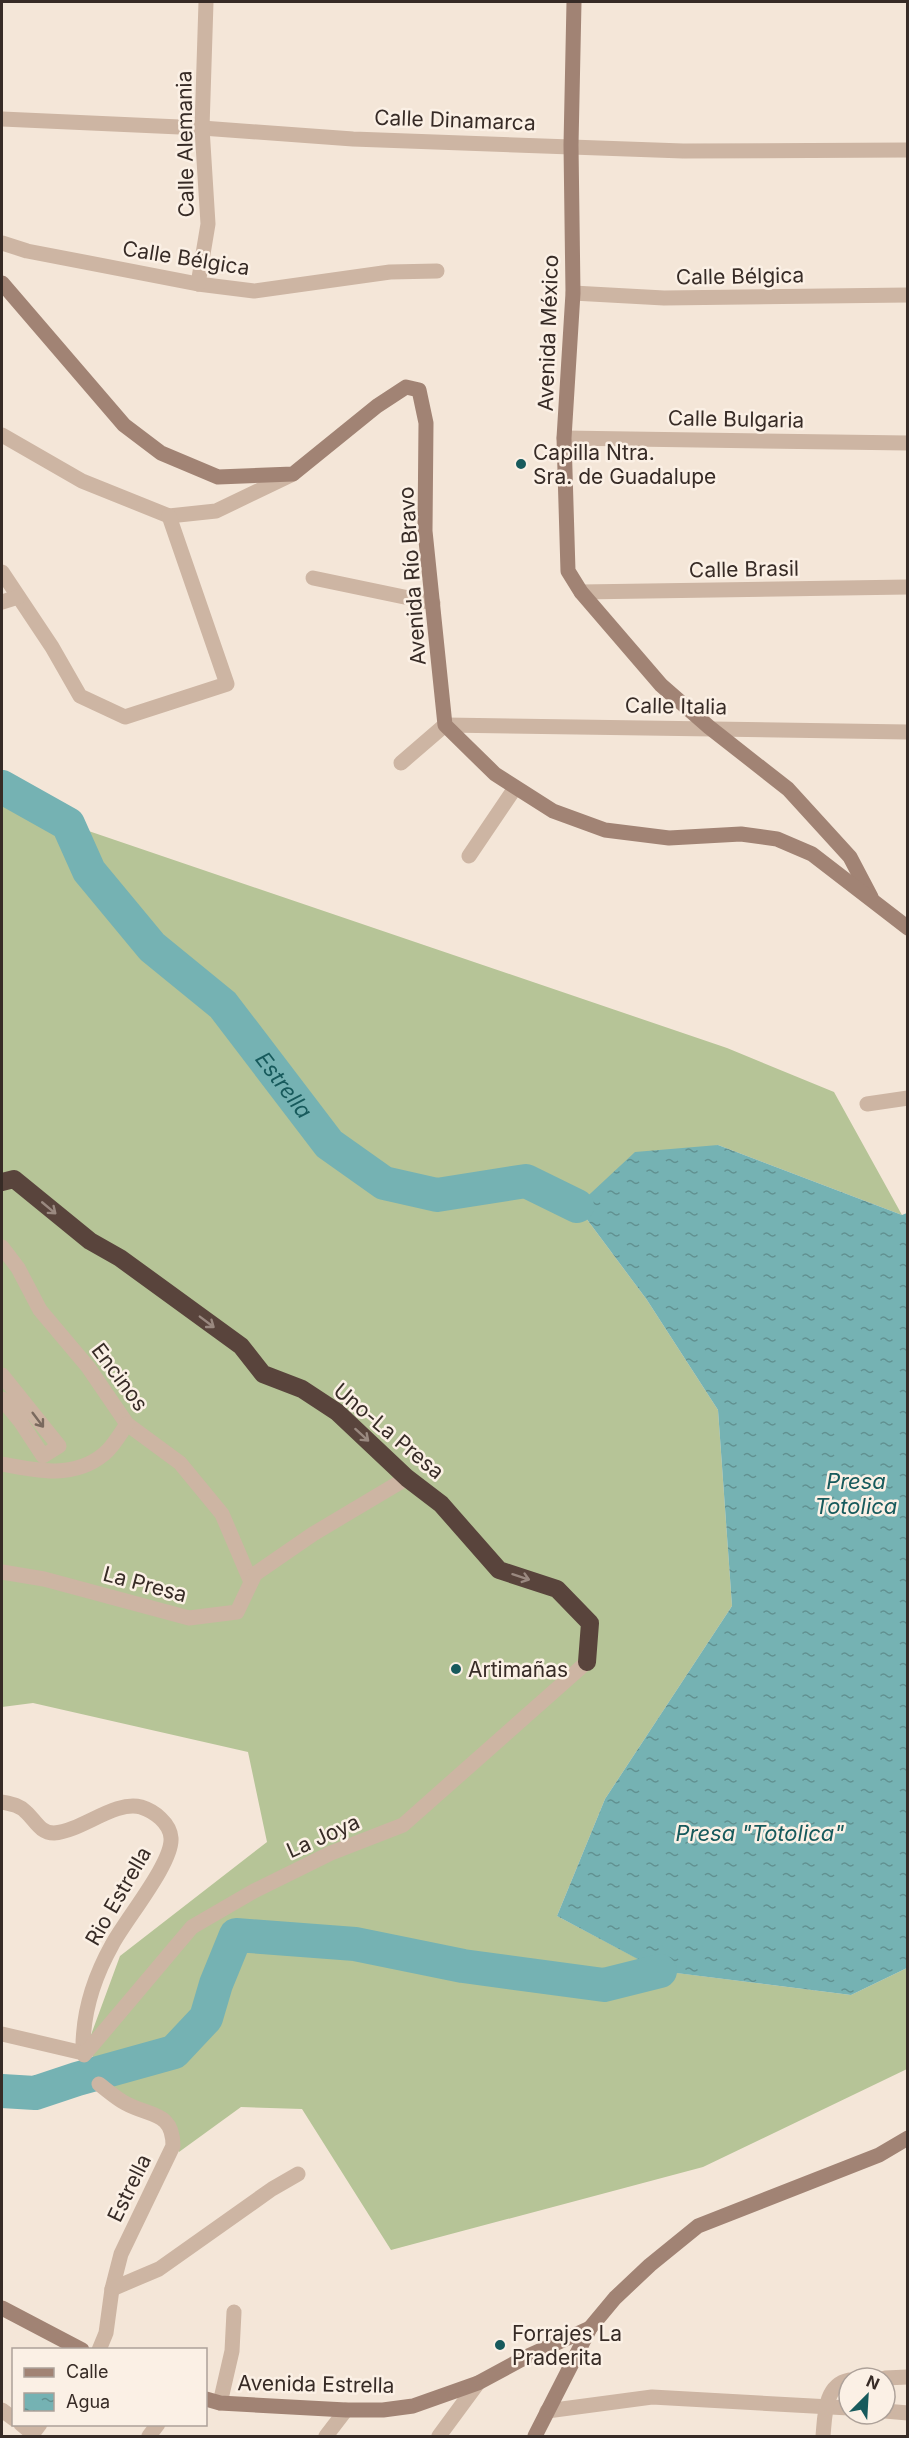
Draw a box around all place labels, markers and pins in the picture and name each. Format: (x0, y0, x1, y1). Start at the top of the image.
place label: Capilla Ntra. Sra. de Guadalupe (533, 440, 716, 489)
marker: Capilla Ntra. Sra. de Guadalupe (514, 457, 528, 471)
place label: Artimañas (468, 1657, 568, 1682)
marker: Artimañas (449, 1662, 463, 1676)
place label: Forrajes La Praderita (512, 2321, 622, 2370)
marker: Forrajes La Praderita (493, 2338, 507, 2352)

